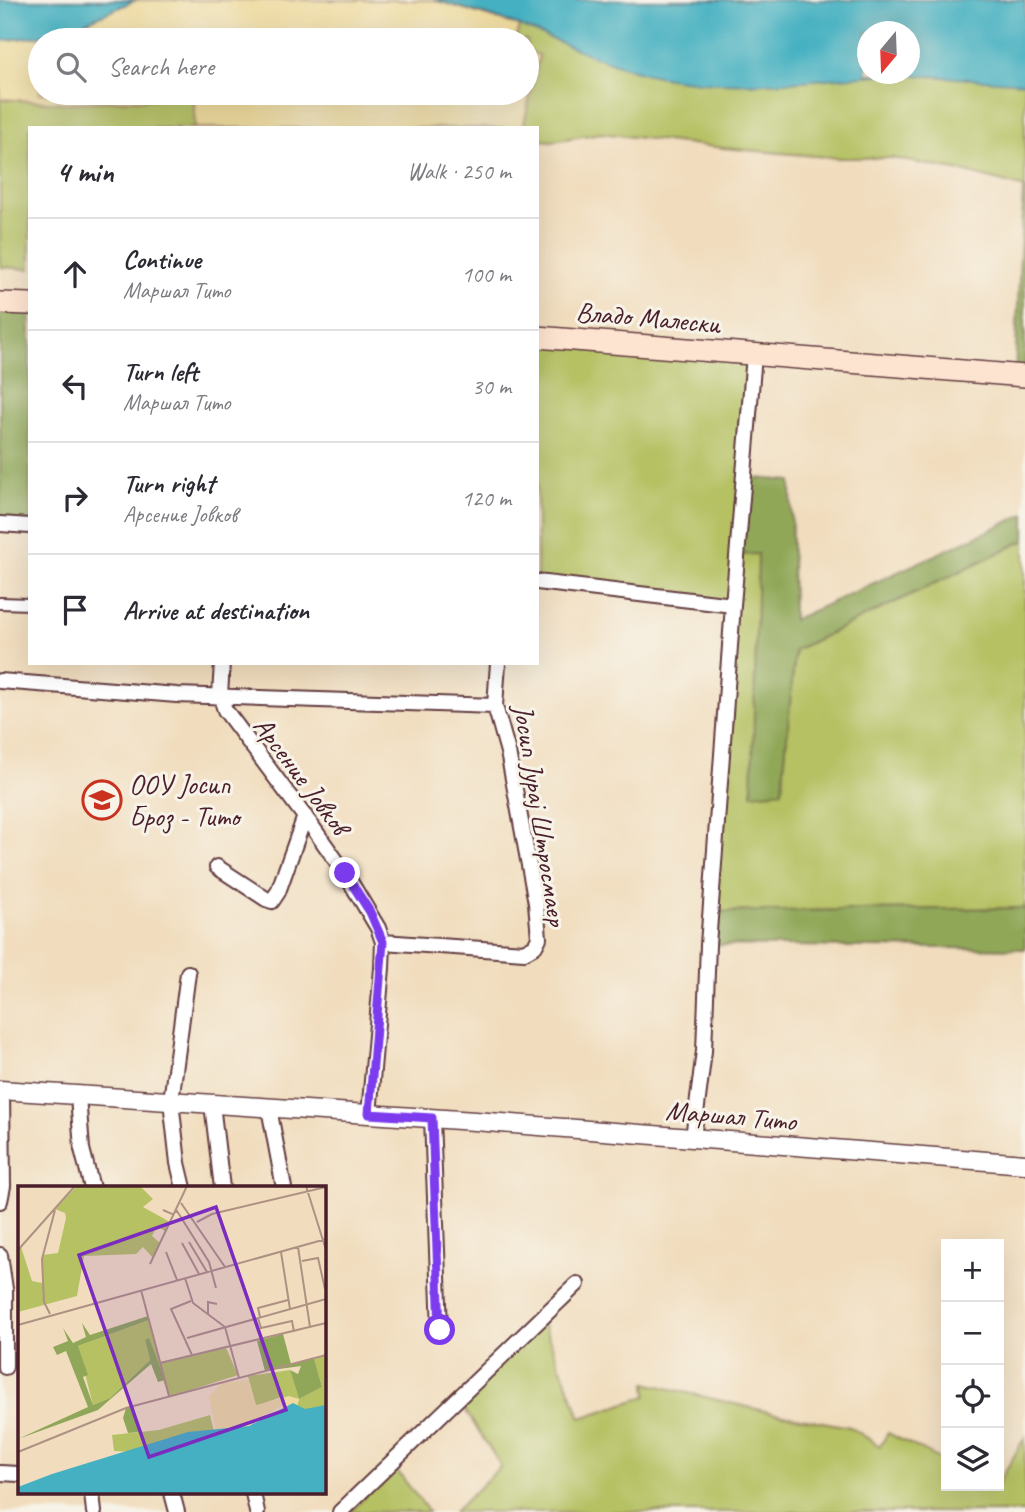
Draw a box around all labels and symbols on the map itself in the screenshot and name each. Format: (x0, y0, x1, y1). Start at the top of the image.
north arrow (857, 21, 920, 84)
street label: Владо Малески (575, 294, 723, 341)
street label: Јосип Јурај Штросмаер (505, 700, 575, 930)
street label: Арсение Јовков (246, 709, 361, 846)
place label: ООУ Јосип Броз - Тито (129, 767, 242, 834)
school or university icon: ООУ Јосип Броз - Тито (81, 779, 123, 821)
route end (329, 857, 360, 888)
street label: Маршал Тито (664, 1092, 800, 1139)
inset map (18, 1186, 326, 1494)
route start (424, 1314, 455, 1345)

